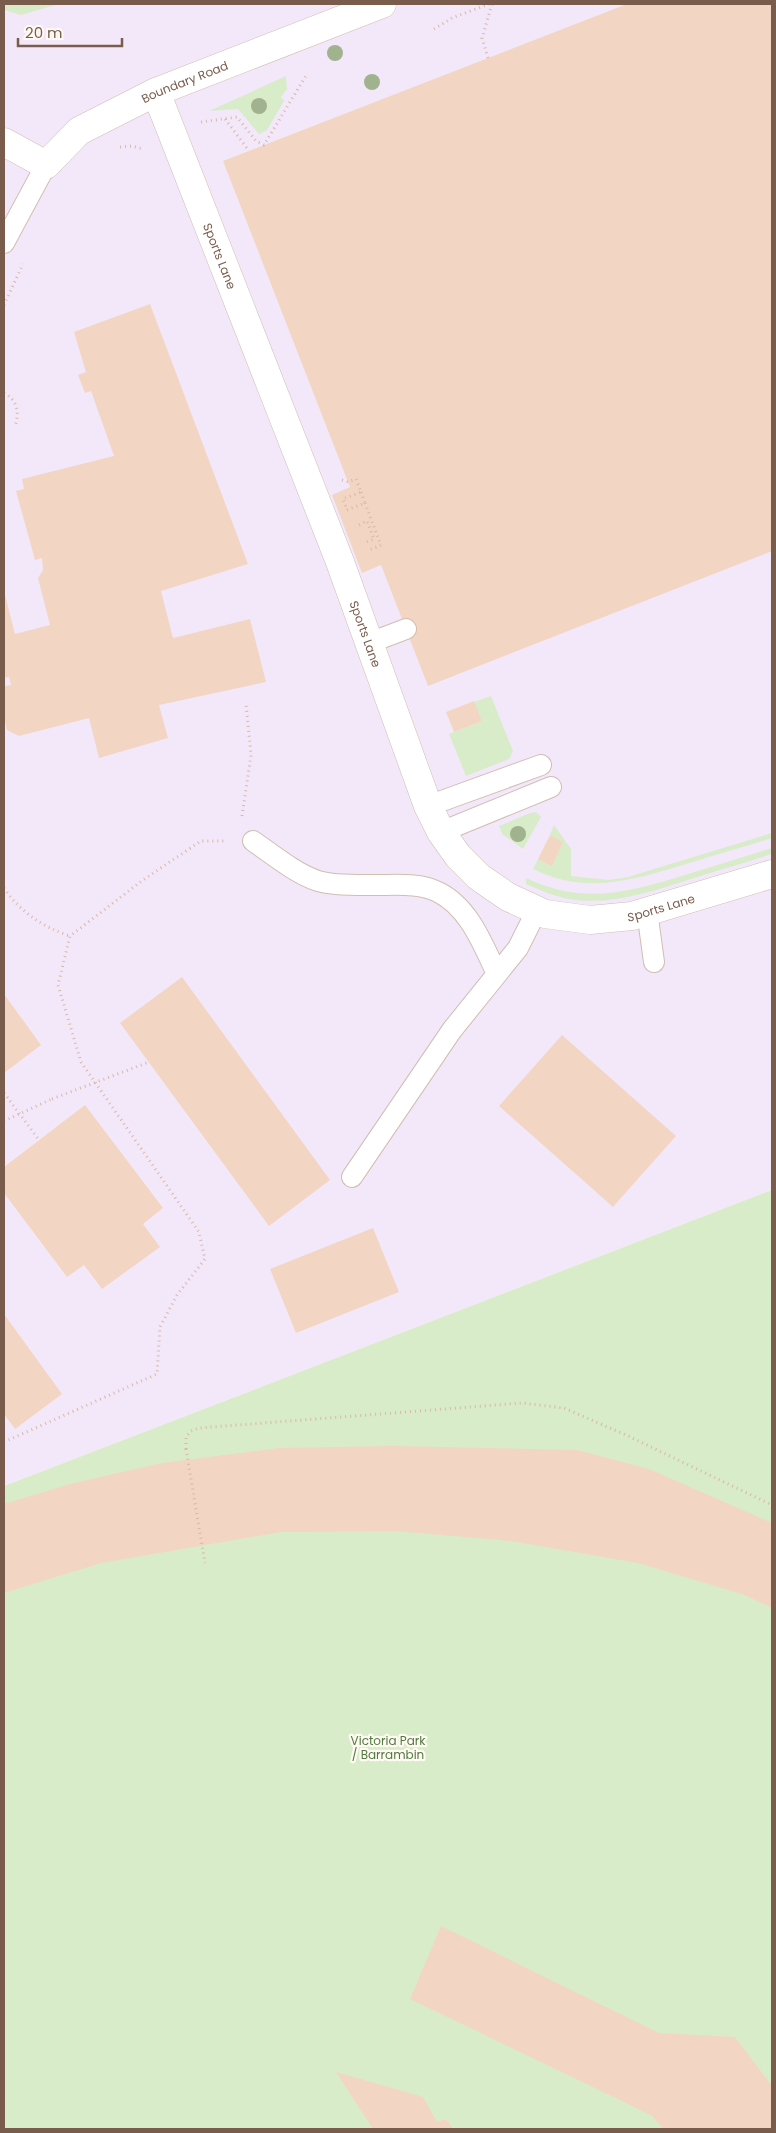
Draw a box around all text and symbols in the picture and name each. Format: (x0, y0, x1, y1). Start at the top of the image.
scale bar (18, 15, 121, 47)
text: 20 m (25, 22, 63, 43)
street label: Boundary Road (138, 56, 230, 107)
street label: Sports Lane (200, 220, 241, 291)
street label: Sports Lane (346, 598, 386, 669)
street label: Sports Lane (627, 889, 697, 925)
park label: Victoria Park / Barrambin (351, 1732, 426, 1763)

